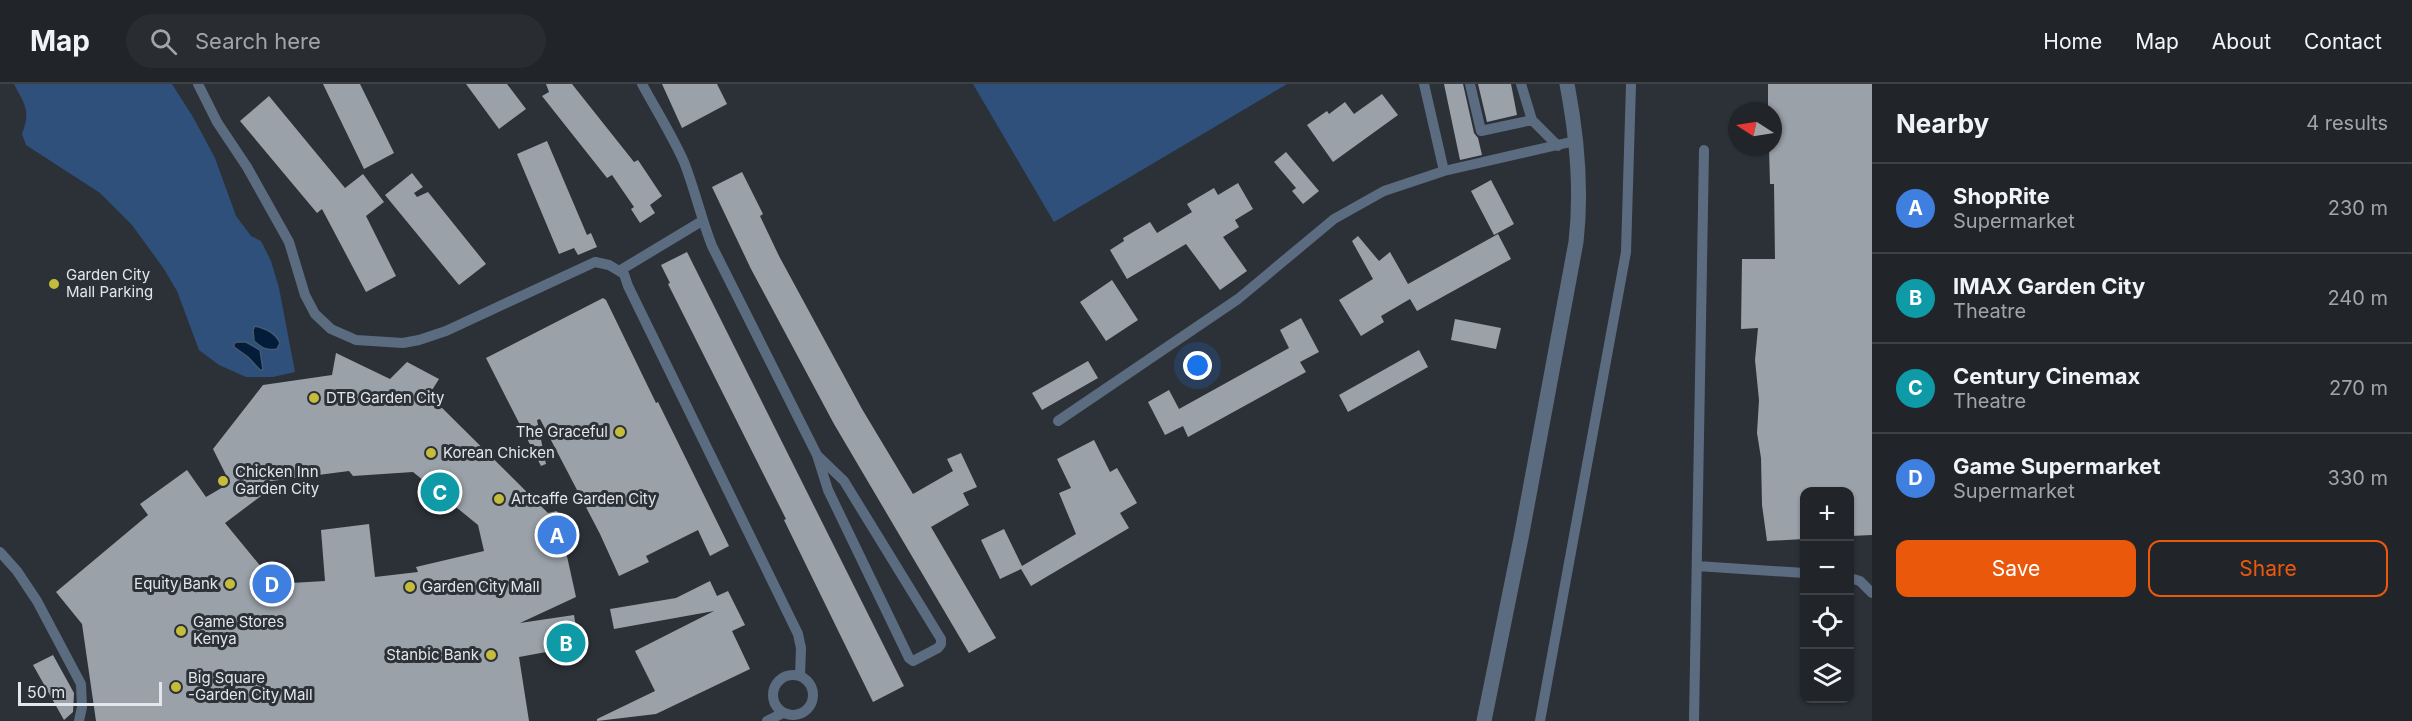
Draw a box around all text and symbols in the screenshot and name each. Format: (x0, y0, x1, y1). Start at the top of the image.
search box (126, 14, 546, 68)
text: Map (30, 24, 90, 58)
icon: search (147, 25, 180, 58)
text: Search here (195, 28, 321, 54)
text: Home (2043, 29, 2102, 54)
text: Map (2135, 29, 2179, 54)
text: About (2212, 29, 2271, 54)
text: Contact (2304, 29, 2382, 54)
north arrow (1728, 102, 1782, 156)
text: Nearby (1896, 108, 1989, 139)
text: 4 results (2306, 111, 2388, 135)
text: ShopRite (1953, 183, 2050, 209)
text: A (1908, 196, 1923, 220)
text: 230 m (2328, 196, 2388, 220)
text: Supermarket (1953, 209, 2075, 233)
place label: Garden City Mall Parking (66, 265, 153, 301)
text: IMAX Garden City (1953, 273, 2145, 299)
marker: Garden City Mall Parking (47, 277, 61, 291)
text: B (1909, 286, 1922, 310)
text: 240 m (2327, 286, 2388, 310)
text: Theatre (1953, 299, 2026, 323)
your location (1183, 351, 1212, 380)
text: Century Cinemax (1953, 363, 2140, 389)
text: C (1908, 376, 1923, 400)
text: 270 m (2329, 376, 2388, 400)
place label: DTB Garden City (326, 388, 445, 407)
text: Theatre (1953, 389, 2026, 413)
marker: DTB Garden City (307, 391, 321, 405)
place label: The Graceful (516, 422, 608, 441)
marker: The Graceful (613, 425, 627, 439)
place label: Korean Chicken (443, 443, 555, 462)
marker: Korean Chicken (424, 446, 438, 460)
text: Game Supermarket (1953, 453, 2160, 479)
place label: Chicken Inn Garden City (235, 462, 320, 498)
text: D (1908, 466, 1923, 490)
text: 330 m (2328, 466, 2388, 490)
pin: C (420, 470, 460, 514)
marker: Chicken Inn Garden City (216, 474, 230, 488)
text: Supermarket (1953, 479, 2075, 503)
map controls (1800, 487, 1854, 703)
button: + (1800, 487, 1854, 541)
place label: Artcaffe Garden City (511, 489, 657, 508)
marker: Artcaffe Garden City (492, 492, 506, 506)
pin: A (538, 512, 576, 558)
button: Save (1896, 540, 2136, 597)
button: Share (2148, 540, 2388, 597)
button: − (1800, 541, 1854, 595)
pin: D (252, 562, 292, 606)
place label: Equity Bank (134, 574, 219, 593)
marker: Equity Bank (223, 577, 237, 591)
place label: Garden City Mall (422, 577, 540, 596)
marker: Garden City Mall (403, 580, 417, 594)
button: locate (1800, 595, 1854, 649)
place label: Game Stores Kenya (193, 612, 284, 648)
pin: B (546, 620, 586, 666)
marker: Game Stores Kenya (174, 624, 188, 638)
place label: Stanbic Bank (386, 645, 480, 664)
marker: Stanbic Bank (484, 648, 498, 662)
button: layers (1800, 649, 1854, 703)
place label: Big Square -Garden City Mall (188, 668, 313, 704)
scale bar (18, 679, 162, 706)
marker: Big Square -Garden City Mall (169, 680, 183, 694)
text: 50 m (27, 682, 65, 702)

